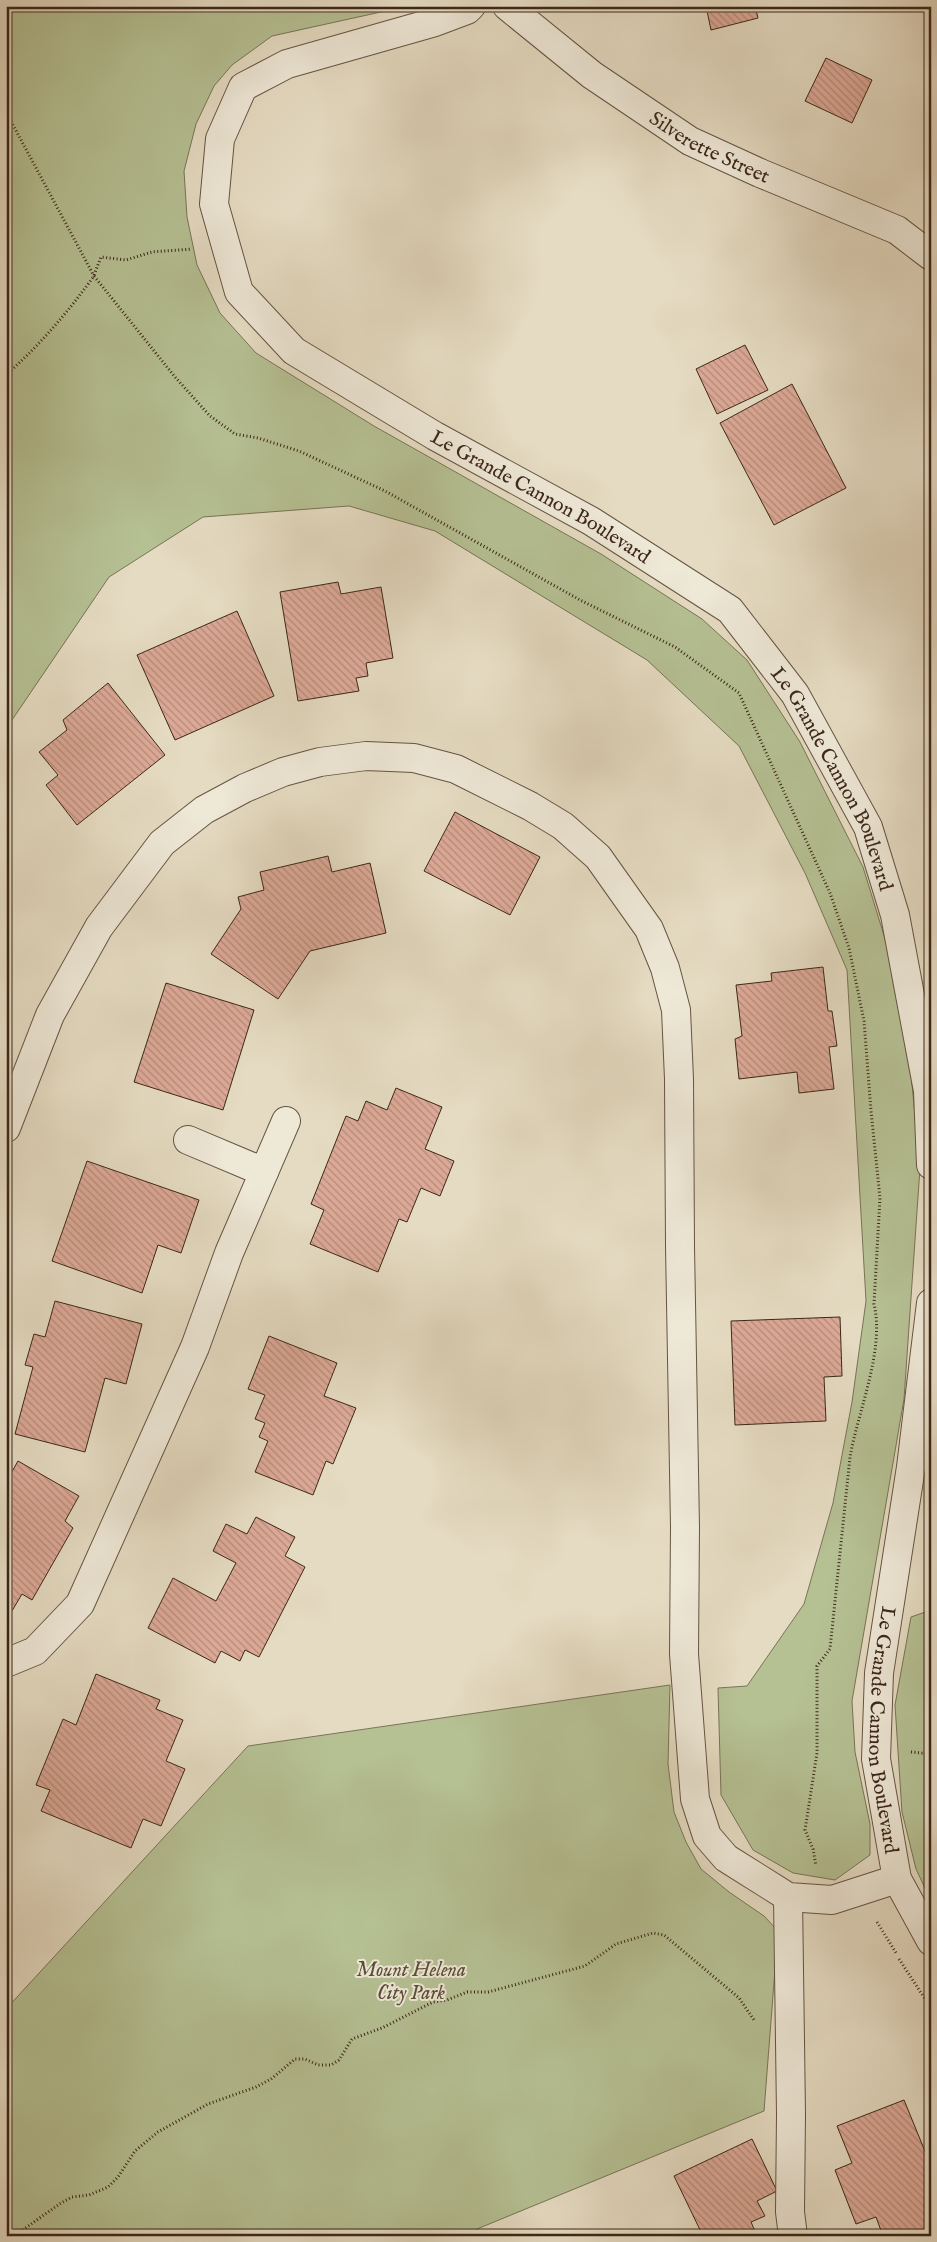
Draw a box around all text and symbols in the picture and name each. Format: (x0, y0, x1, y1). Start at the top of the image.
street label: Silverette Street (644, 106, 773, 190)
street label: Le Grande Cannon Boulevard (426, 425, 655, 570)
street label: Le Grande Cannon Boulevard (765, 662, 898, 894)
street label: Le Grande Cannon Boulevard (862, 1604, 903, 1856)
park label: Mount Helena City Park (356, 1958, 466, 2006)

